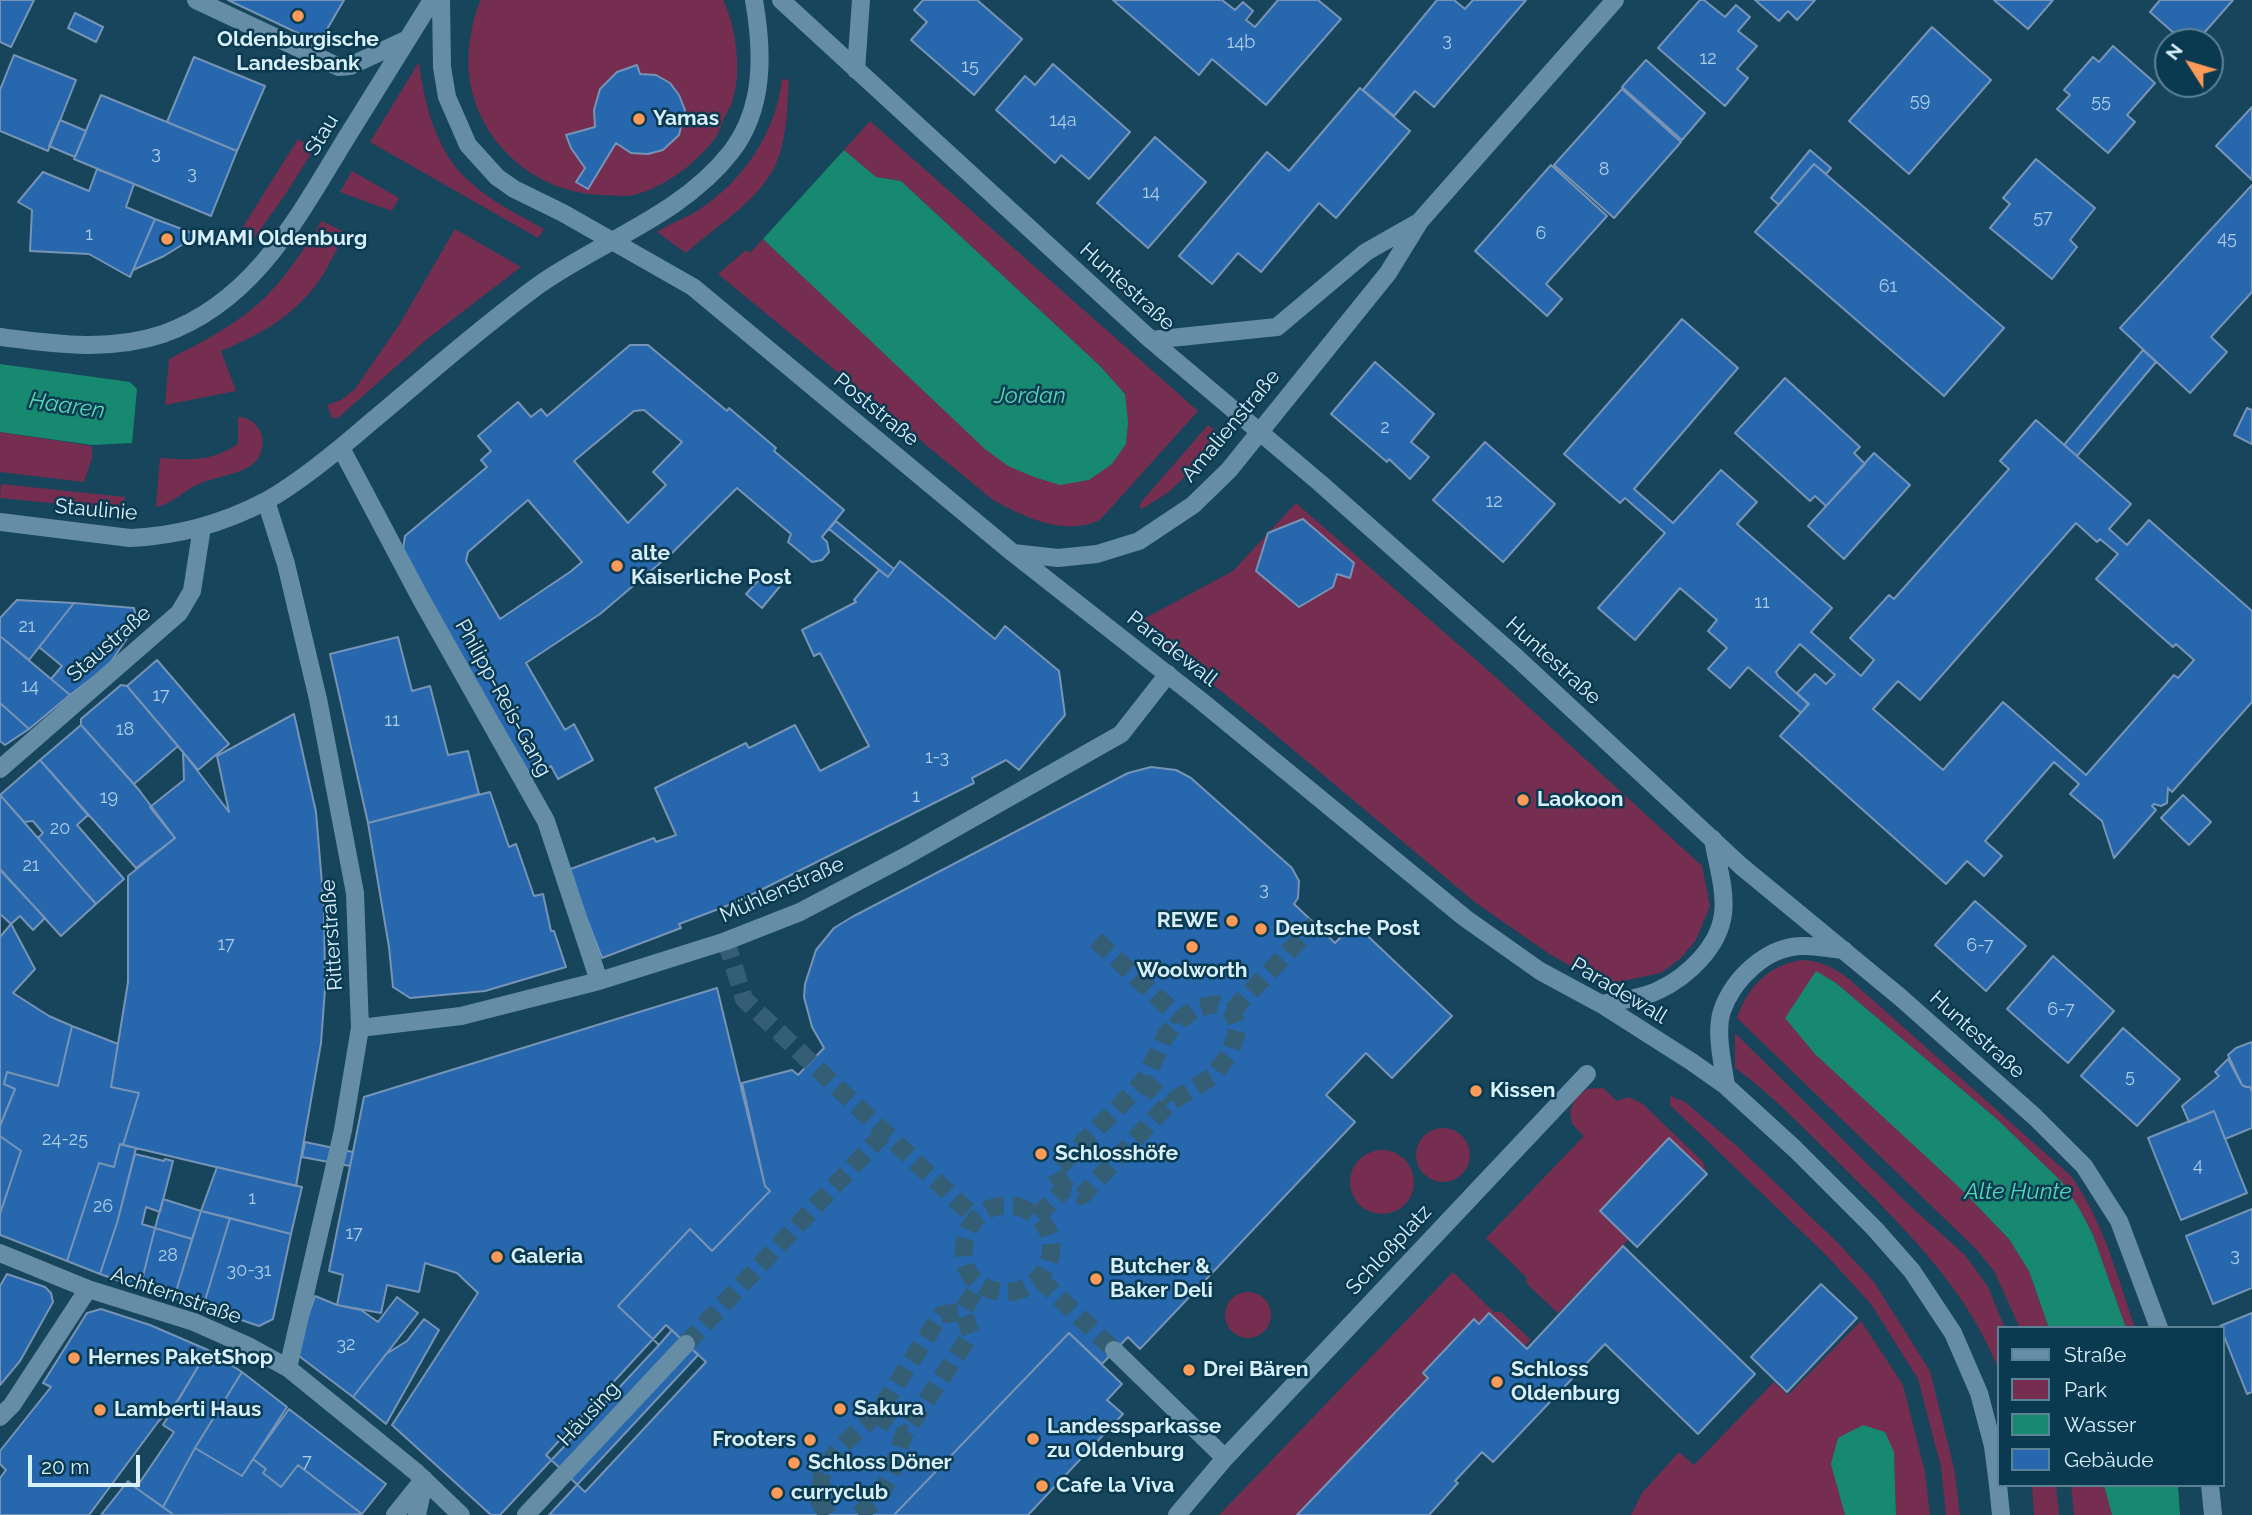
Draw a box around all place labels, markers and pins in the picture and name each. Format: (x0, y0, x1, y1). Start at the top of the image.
marker: Oldenburgische Landesbank (290, 8, 306, 24)
place label: Oldenburgische Landesbank (217, 27, 379, 77)
place label: Yamas (653, 106, 719, 132)
marker: Yamas (631, 111, 647, 127)
place label: UMAMI Oldenburg (181, 226, 367, 252)
marker: UMAMI Oldenburg (159, 231, 175, 247)
place label: alte Kaiserliche Post (631, 541, 792, 591)
marker: alte Kaiserliche Post (609, 558, 625, 574)
place label: Laokoon (1537, 787, 1623, 813)
marker: Laokoon (1515, 792, 1531, 808)
place label: REWE (1157, 908, 1218, 934)
marker: REWE (1224, 913, 1240, 929)
place label: Deutsche Post (1275, 916, 1420, 942)
marker: Deutsche Post (1253, 921, 1269, 937)
marker: Woolworth (1184, 939, 1200, 955)
place label: Woolworth (1136, 958, 1248, 984)
place label: Kissen (1490, 1078, 1555, 1104)
marker: Kissen (1468, 1083, 1484, 1099)
place label: Schlosshöfe (1055, 1141, 1178, 1167)
marker: Schlosshöfe (1033, 1146, 1049, 1162)
place label: Galeria (511, 1244, 583, 1270)
marker: Galeria (489, 1249, 505, 1265)
place label: Butcher & Baker Deli (1110, 1254, 1213, 1304)
marker: Butcher & Baker Deli (1088, 1271, 1104, 1287)
place label: Hernes PaketShop (88, 1345, 273, 1371)
marker: Hernes PaketShop (66, 1350, 82, 1366)
place label: Drei Bären (1203, 1357, 1309, 1383)
place label: Schloss Oldenburg (1511, 1357, 1620, 1407)
marker: Drei Bären (1181, 1362, 1197, 1378)
marker: Schloss Oldenburg (1489, 1374, 1505, 1390)
place label: Sakura (854, 1396, 924, 1422)
place label: Lamberti Haus (114, 1397, 261, 1423)
marker: Sakura (832, 1401, 848, 1417)
marker: Lamberti Haus (92, 1402, 108, 1418)
place label: Landessparkasse zu Oldenburg (1047, 1414, 1221, 1464)
place label: Frooters (712, 1427, 796, 1453)
marker: Landessparkasse zu Oldenburg (1025, 1431, 1041, 1447)
marker: Frooters (802, 1432, 818, 1448)
place label: Schloss Döner (808, 1450, 952, 1476)
marker: Schloss Döner (786, 1455, 802, 1471)
place label: Cafe la Viva (1056, 1473, 1174, 1499)
marker: Cafe la Viva (1034, 1478, 1050, 1494)
place label: curryclub (791, 1480, 888, 1506)
marker: curryclub (769, 1485, 785, 1501)

